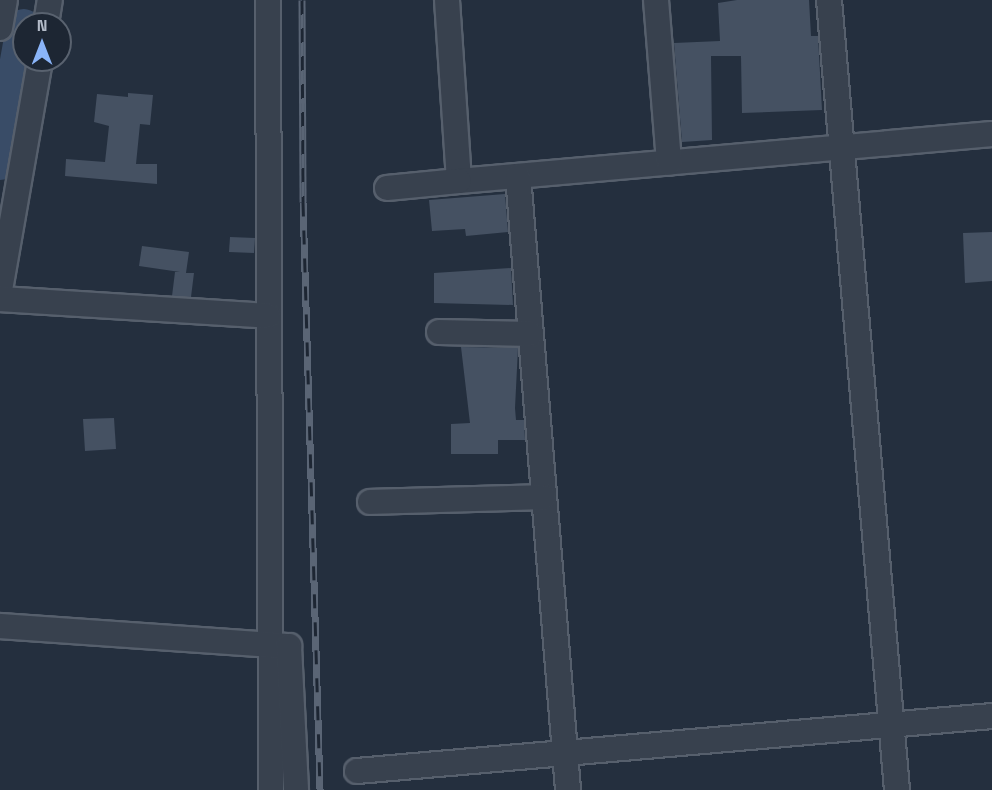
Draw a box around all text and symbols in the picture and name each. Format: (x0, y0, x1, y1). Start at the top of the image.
north arrow (12, 12, 72, 72)
text: N (37, 15, 47, 36)

